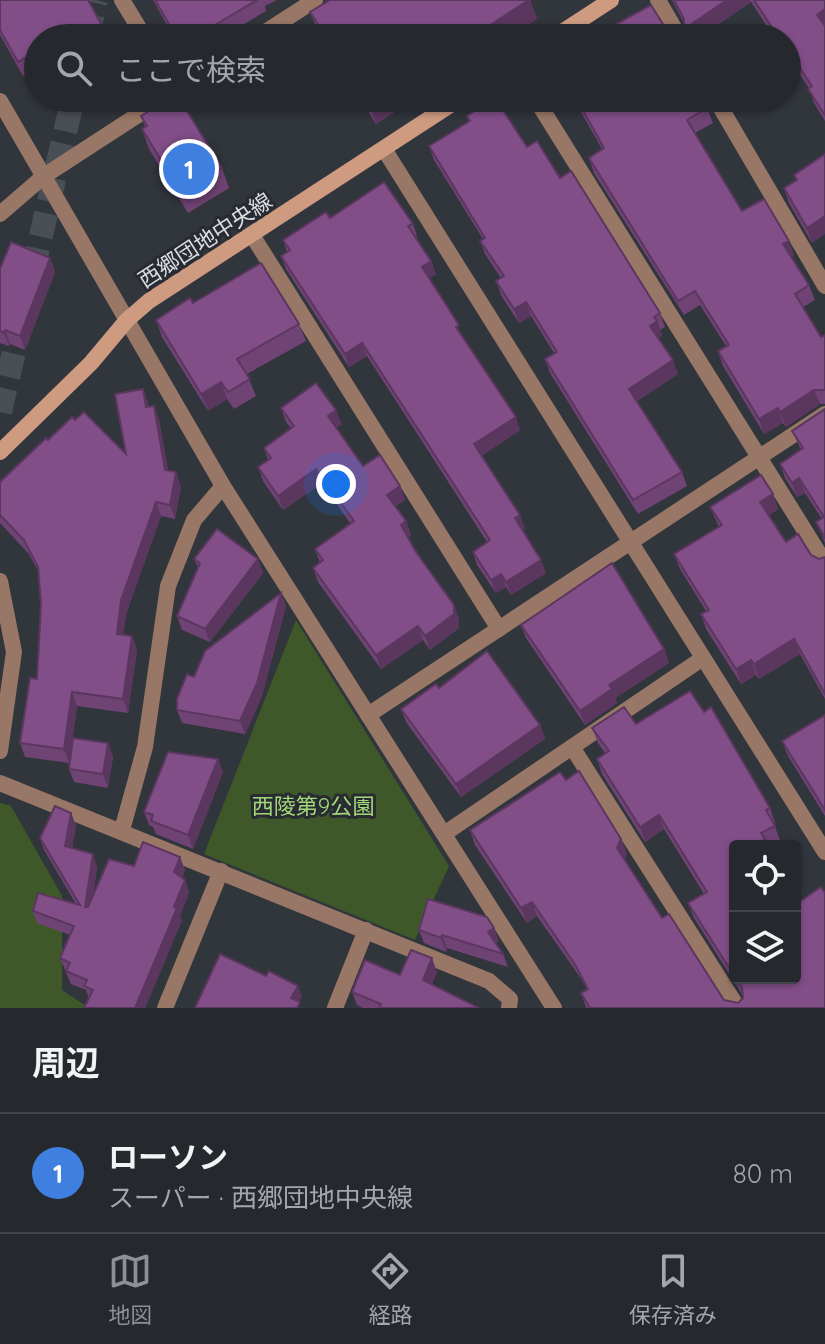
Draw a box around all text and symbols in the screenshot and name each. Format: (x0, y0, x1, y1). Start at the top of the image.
search box (24, 24, 801, 112)
icon: search (52, 46, 96, 90)
text: ここで検索 (116, 51, 266, 89)
pin: 1 (163, 139, 215, 199)
street label: 西郷団地中央線 (133, 186, 277, 294)
your location (316, 464, 356, 504)
park label: 西陵第9公園 (252, 792, 374, 820)
map controls (729, 840, 801, 984)
button: locate (729, 840, 801, 912)
button: layers (729, 912, 801, 984)
text: 周辺 (32, 1041, 100, 1084)
text: ローソン (108, 1138, 228, 1176)
text: 1 (53, 1157, 63, 1190)
text: 80 m (733, 1157, 793, 1190)
text: スーパー · 西郷団地中央線 (108, 1181, 413, 1214)
tab: 地図 (108, 1249, 152, 1329)
tab: 経路 (368, 1249, 413, 1329)
tab: 保存済み (629, 1249, 717, 1329)

